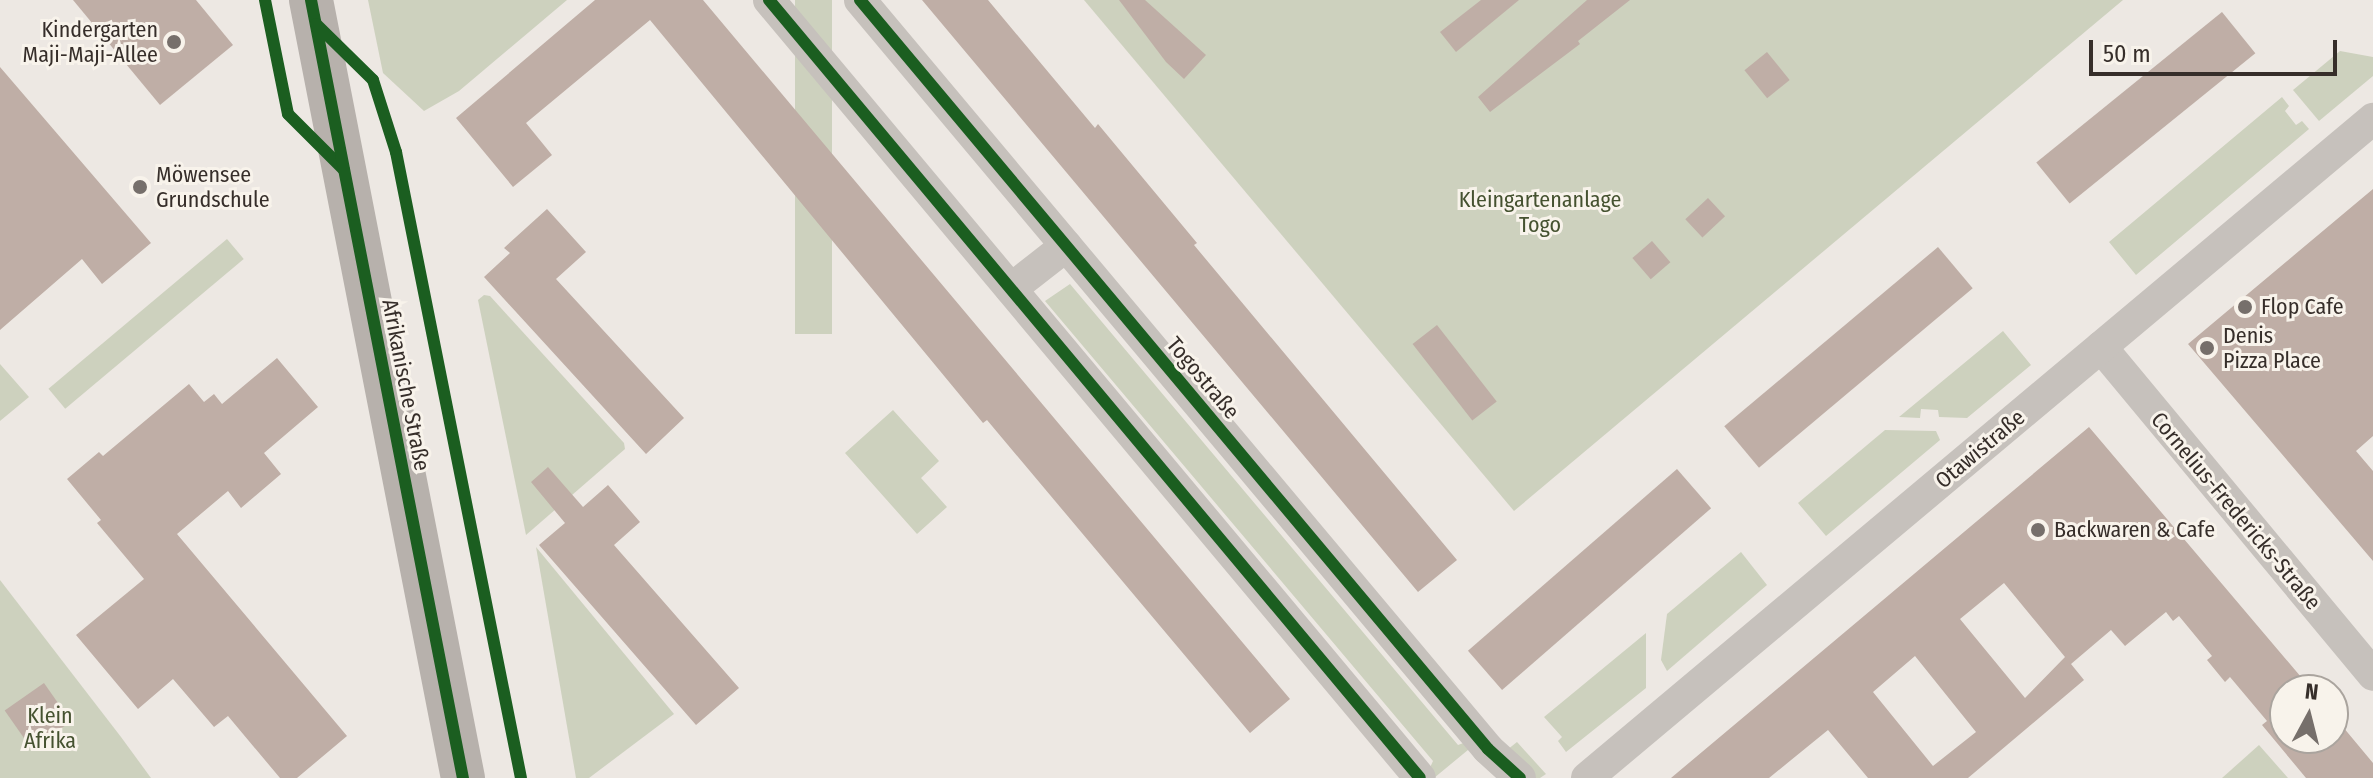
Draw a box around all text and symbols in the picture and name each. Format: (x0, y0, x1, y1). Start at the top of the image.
place label: Kindergarten Maji-Maji-Allee (23, 16, 158, 68)
scale bar (2093, 24, 2341, 74)
marker: Kindergarten Maji-Maji-Allee (165, 33, 183, 51)
text: 50 m (2103, 40, 2151, 68)
place label: Möwensee Grundschule (156, 161, 270, 212)
marker: Möwensee Grundschule (131, 178, 149, 196)
park label: Kleingartenanlage Togo (1459, 186, 1621, 238)
place label: Flop Cafe (2261, 294, 2344, 320)
street label: Afrikanische Straße (376, 297, 436, 473)
marker: Flop Cafe (2236, 298, 2254, 316)
place label: Denis Pizza Place (2223, 322, 2321, 374)
street label: Togostraße (1161, 332, 1245, 424)
marker: Denis Pizza Place (2198, 339, 2216, 357)
street label: Otawistraße (1930, 404, 2030, 494)
street label: Cornelius-Fredericks-Straße (2146, 407, 2326, 615)
place label: Backwaren & Cafe (2054, 517, 2215, 543)
marker: Backwaren & Cafe (2029, 521, 2047, 539)
north arrow (2269, 674, 2349, 754)
text: N (2304, 677, 2320, 706)
park label: Klein Afrika (24, 702, 76, 754)

